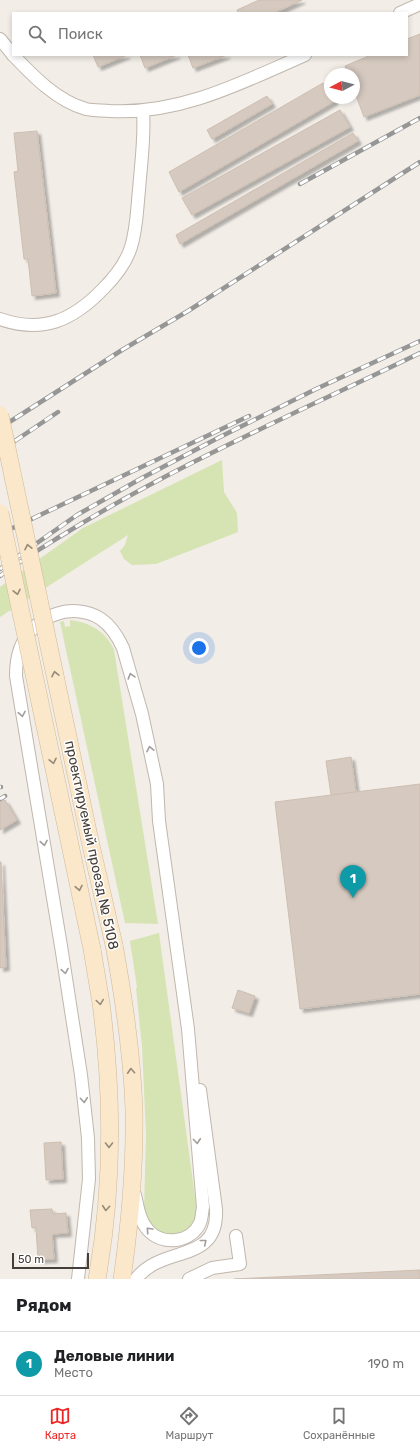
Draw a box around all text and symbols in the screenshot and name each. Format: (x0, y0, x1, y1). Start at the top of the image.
search box (12, 12, 408, 56)
icon: search (26, 23, 48, 45)
text: Поиск (58, 25, 103, 43)
north arrow (324, 68, 360, 104)
one-way arrow (24, 544, 32, 550)
one-way arrow (12, 589, 20, 595)
your location (189, 638, 209, 658)
one-way arrow (51, 671, 59, 677)
one-way arrow (128, 673, 136, 680)
one-way arrow (18, 711, 26, 718)
street label: проектируемый проезд № 5108 (61, 739, 122, 951)
one-way arrow (147, 746, 155, 752)
one-way arrow (48, 757, 56, 764)
one-way arrow (39, 840, 48, 846)
pin: 1 (340, 865, 366, 898)
one-way arrow (75, 885, 83, 891)
one-way arrow (60, 968, 69, 974)
one-way arrow (95, 998, 104, 1005)
one-way arrow (127, 1068, 136, 1074)
one-way arrow (79, 1097, 88, 1103)
one-way arrow (193, 1138, 202, 1144)
one-way arrow (105, 1142, 113, 1148)
one-way arrow (101, 1205, 110, 1211)
one-way arrow (147, 1228, 154, 1235)
one-way arrow (200, 1240, 207, 1247)
scale bar (12, 1251, 89, 1270)
text: 50 m (18, 1253, 44, 1266)
text: Рядом (16, 1295, 72, 1315)
text: Деловые линии (54, 1347, 174, 1365)
text: 1 (26, 1356, 32, 1371)
text: 190 m (368, 1356, 404, 1371)
text: Место (54, 1365, 93, 1380)
tab: Карта (45, 1405, 76, 1442)
tab: Маршрут (165, 1405, 213, 1442)
tab: Сохранённые (303, 1405, 375, 1442)

